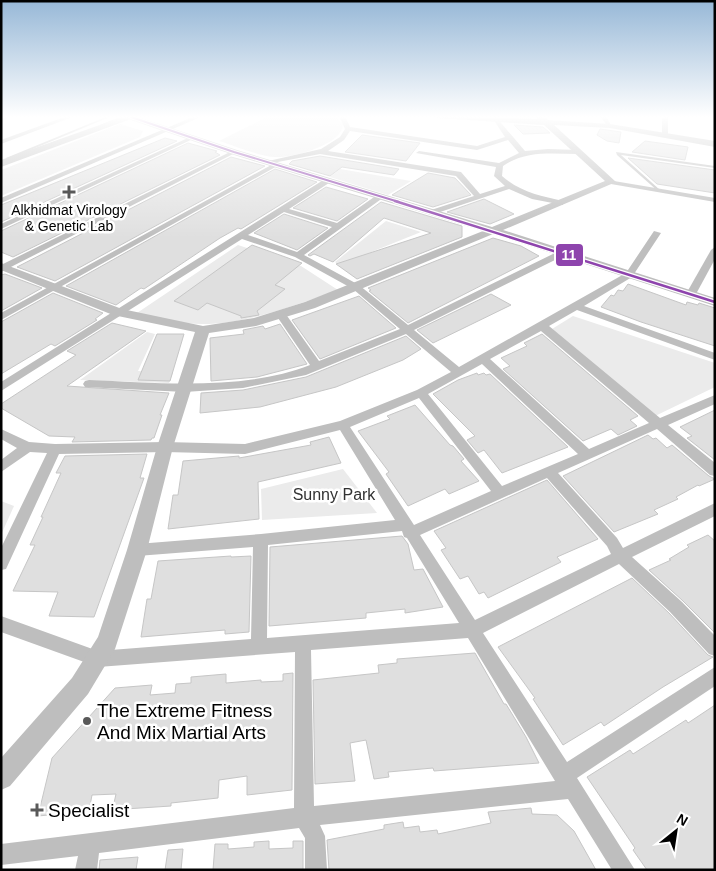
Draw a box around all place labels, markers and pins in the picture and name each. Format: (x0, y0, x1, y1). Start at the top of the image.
marker: Alkhidmat Virology & Genetic Lab (62, 185, 76, 199)
place label: Alkhidmat Virology & Genetic Lab (11, 202, 127, 234)
place label: The Extreme Fitness And Mix Martial Arts (97, 700, 272, 743)
marker: The Extreme Fitness And Mix Martial Arts (81, 715, 93, 727)
place label: Specialist (48, 800, 130, 821)
marker: Specialist (30, 803, 44, 817)

